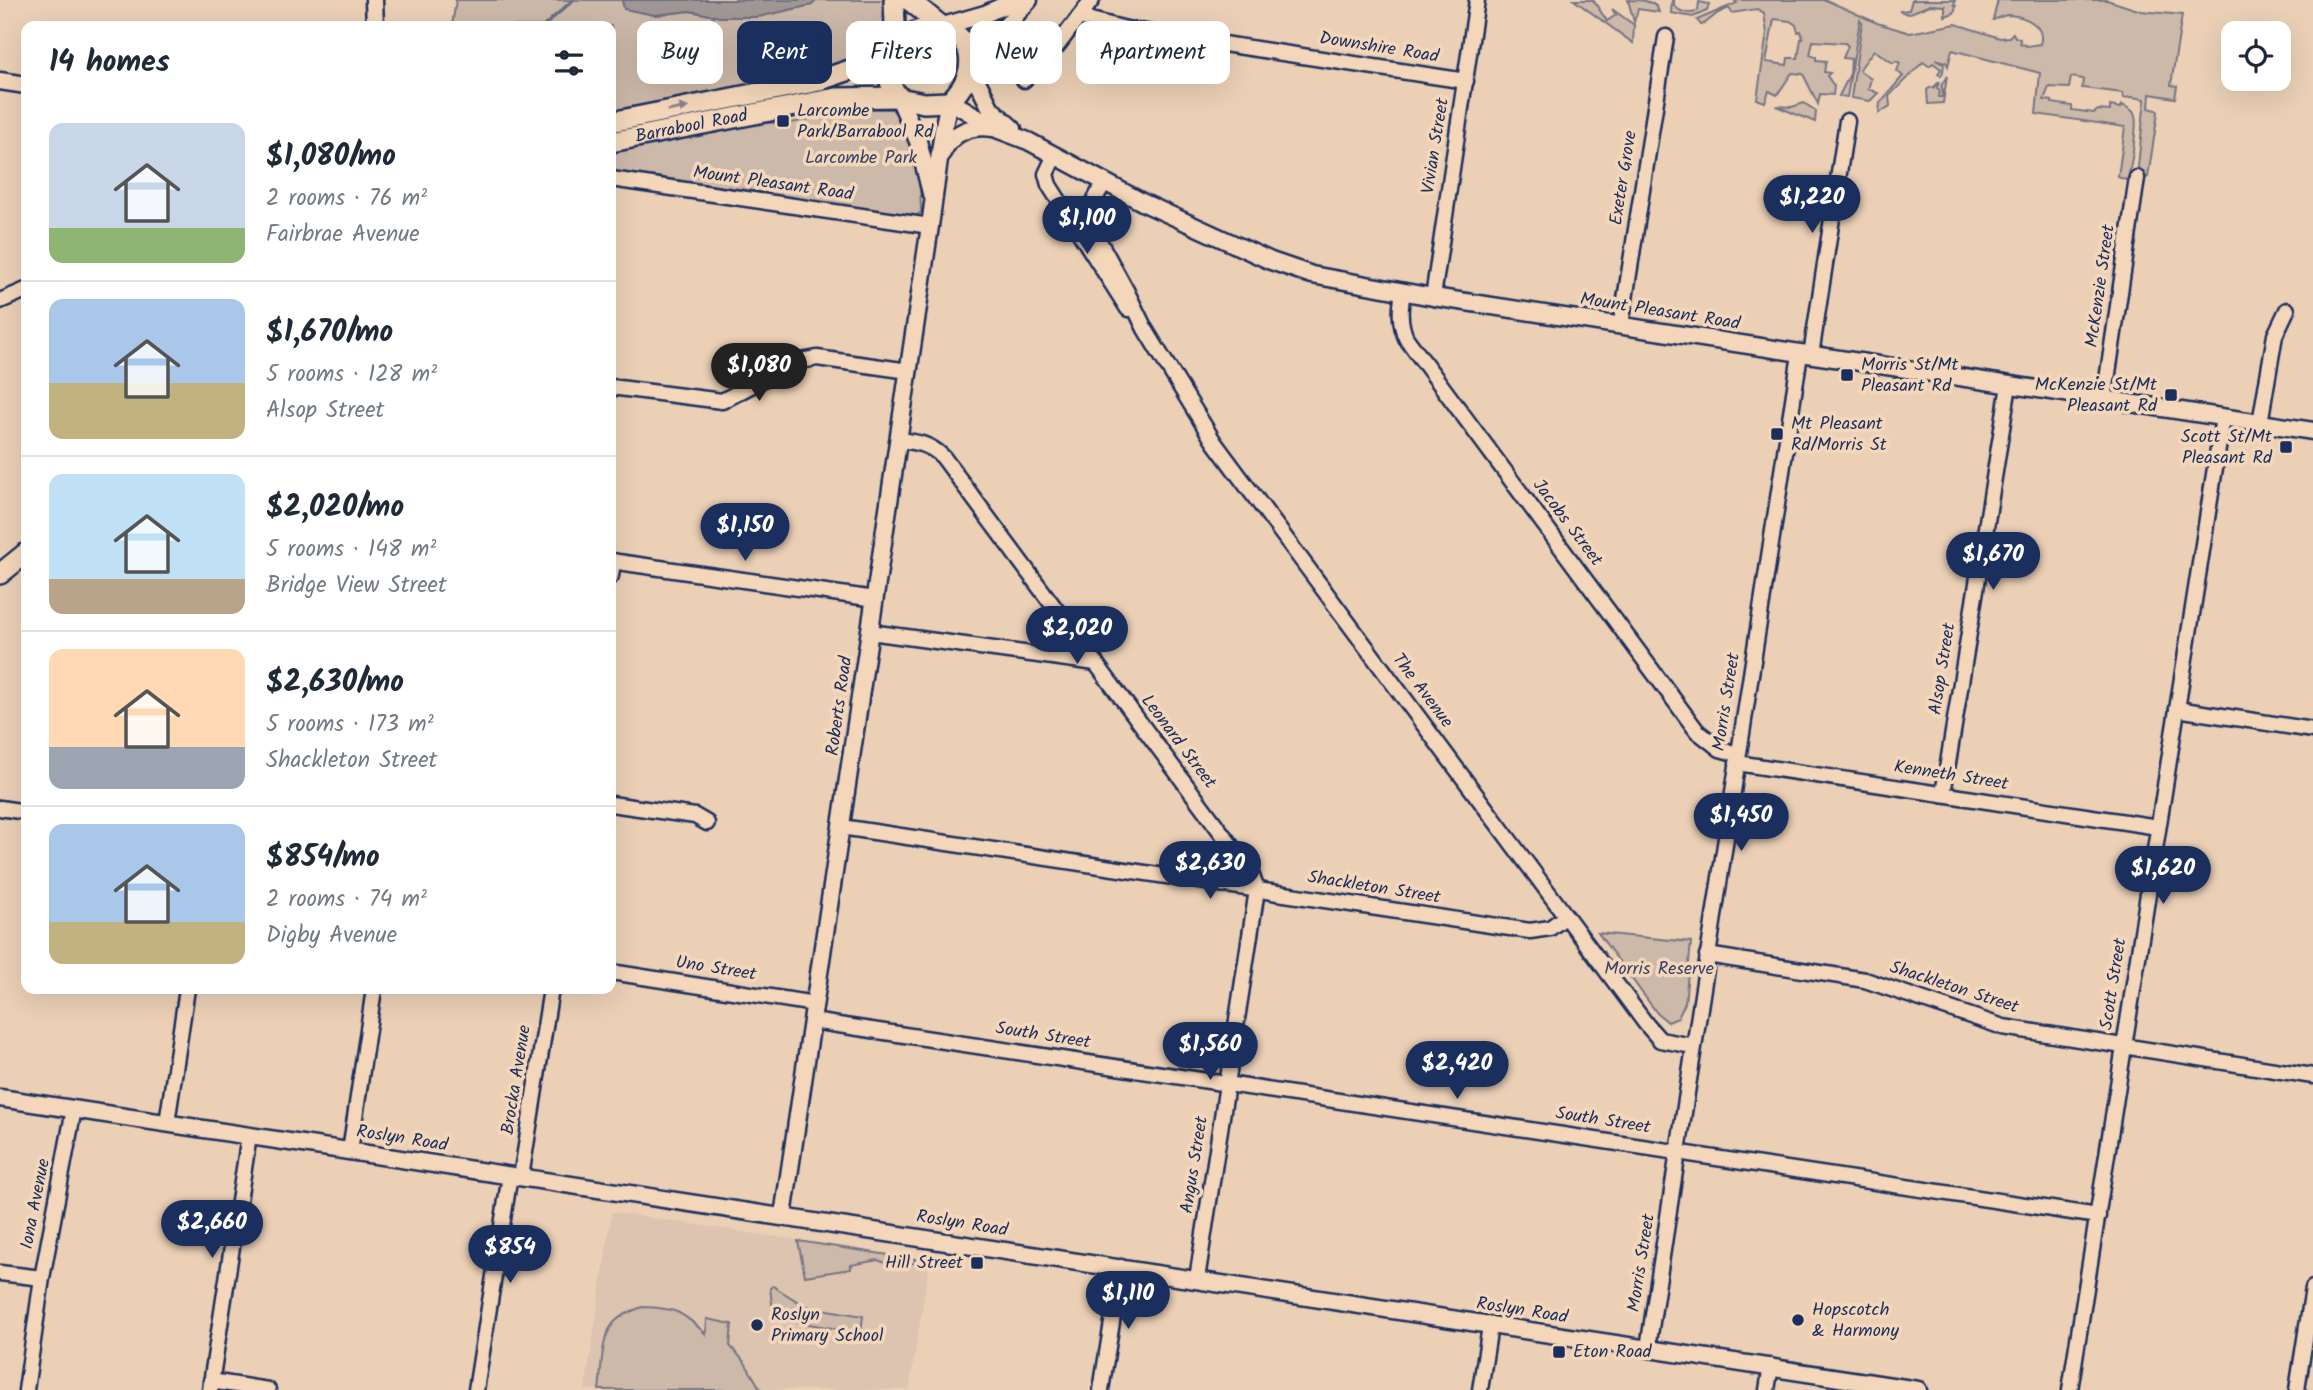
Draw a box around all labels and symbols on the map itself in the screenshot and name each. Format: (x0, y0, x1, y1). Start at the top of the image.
street label: Downshire Road (1317, 24, 1442, 72)
street label: Vivian Street (1414, 95, 1458, 196)
place label: Larcombe Park/Barrabool Rd (797, 97, 934, 147)
street label: Barrabool Road (633, 101, 751, 151)
one-way arrow (667, 103, 689, 114)
marker: Larcombe Park/Barrabool Rd (775, 113, 791, 129)
street label: Exeter Grove (1602, 129, 1646, 227)
park label: Larcombe Park (805, 144, 918, 173)
street label: Mount Pleasant Road (691, 158, 856, 210)
pin: $1,220 (1755, 176, 1869, 235)
pin: $1,100 (1030, 196, 1144, 256)
street label: McKenzie Street (2078, 222, 2124, 349)
street label: Mount Pleasant Road (1578, 285, 1743, 339)
pin: $1,080 (702, 344, 816, 403)
place label: Morris St/Mt Pleasant Rd (1861, 351, 1960, 401)
marker: Morris St/Mt Pleasant Rd (1839, 367, 1855, 383)
place label: McKenzie St/Mt Pleasant Rd (2035, 371, 2158, 421)
marker: McKenzie St/Mt Pleasant Rd (2163, 387, 2179, 403)
place label: Mt Pleasant Rd/Morris St (1791, 410, 1888, 460)
place label: Scott St/Mt Pleasant Rd (2181, 423, 2273, 473)
marker: Mt Pleasant Rd/Morris St (1769, 426, 1785, 442)
marker: Scott St/Mt Pleasant Rd (2278, 439, 2294, 455)
street label: Jacobs Street (1524, 473, 1610, 574)
pin: $1,150 (688, 504, 802, 563)
pin: $1,670 (1936, 532, 2050, 592)
pin: $2,020 (1020, 606, 1134, 666)
street label: Alsop Street (1921, 620, 1965, 717)
street label: The Avenue (1384, 647, 1460, 735)
street label: Morris Street (1705, 650, 1749, 753)
street label: Roberts Road (819, 653, 861, 758)
street label: Leonard Street (1133, 689, 1224, 796)
street label: Kenneth Street (1892, 753, 2011, 800)
pin: $1,450 (1684, 794, 1798, 853)
pin: $2,630 (1153, 842, 1267, 901)
pin: $1,620 (2106, 846, 2220, 906)
street label: Shackleton Street (1305, 863, 1444, 913)
street label: Scott Street (2092, 935, 2136, 1032)
street label: Uno Street (674, 948, 759, 990)
street label: Shackleton Street (1886, 953, 2023, 1023)
park label: Morris Reserve (1604, 955, 1714, 984)
street label: South Street (993, 1014, 1094, 1058)
street label: Brocka Avenue (494, 1023, 540, 1137)
pin: $1,560 (1153, 1023, 1267, 1082)
pin: $2,420 (1400, 1042, 1514, 1101)
street label: South Street (1553, 1099, 1654, 1143)
street label: Angus Street (1173, 1113, 1217, 1216)
street label: Roslyn Road (354, 1117, 451, 1161)
street label: Iona Avenue (13, 1156, 59, 1252)
pin: $2,660 (155, 1200, 269, 1260)
street label: Roslyn Road (914, 1202, 1011, 1246)
street label: Morris Street (1620, 1211, 1664, 1314)
pin: $854 (469, 1226, 551, 1285)
place label: Hill Street (885, 1249, 964, 1278)
marker: Hill Street (969, 1255, 985, 1271)
pin: $1,110 (1071, 1272, 1185, 1331)
street label: Roslyn Road (1474, 1289, 1571, 1333)
place label: Hopscotch & Harmony (1812, 1296, 1899, 1346)
place label: Roslyn Primary School (771, 1301, 884, 1351)
marker: Hopscotch & Harmony (1790, 1312, 1806, 1328)
marker: Roslyn Primary School (749, 1317, 765, 1333)
place label: Eton Road (1573, 1338, 1653, 1367)
marker: Eton Road (1551, 1344, 1567, 1360)

